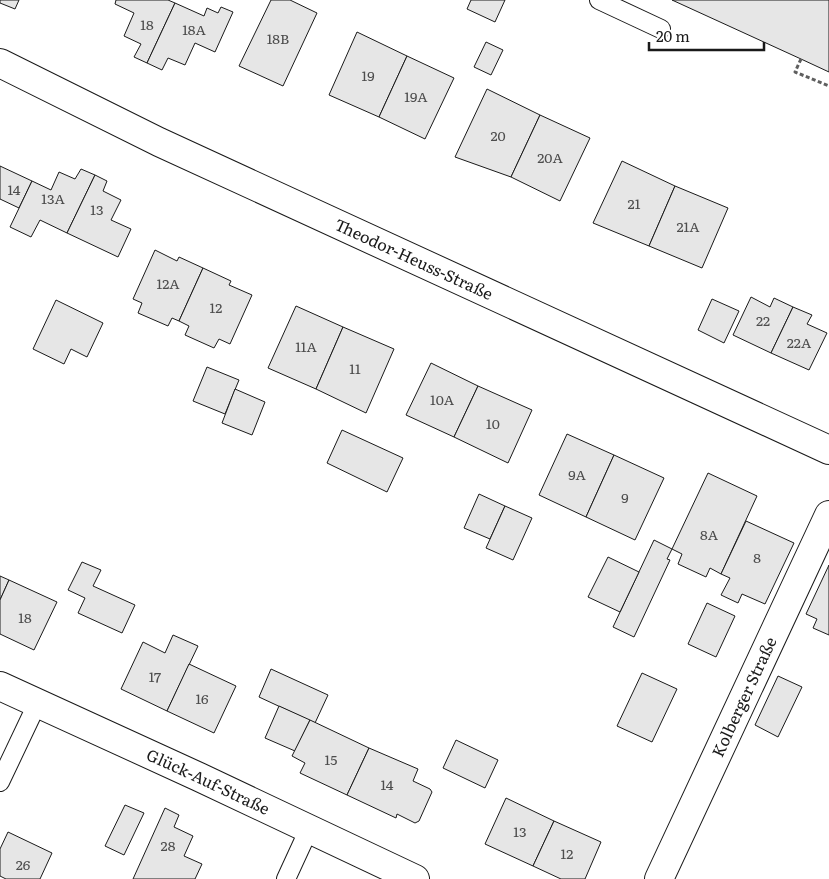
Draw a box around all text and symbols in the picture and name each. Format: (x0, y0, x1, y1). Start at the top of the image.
house number: 18 (140, 14, 154, 34)
house number: 18A (182, 19, 207, 39)
scale bar (649, 20, 764, 52)
text: 20 m (656, 24, 690, 47)
house number: 18B (267, 28, 289, 48)
house number: 19 (361, 65, 375, 85)
house number: 19A (404, 86, 428, 106)
house number: 20 (490, 125, 506, 145)
house number: 20A (537, 147, 563, 167)
house number: 14 (8, 179, 21, 199)
house number: 13A (41, 188, 65, 208)
house number: 21 (628, 193, 641, 213)
house number: 13 (90, 199, 104, 219)
street label: Theodor-Heuss-Straße (331, 211, 497, 305)
house number: 21A (676, 216, 700, 236)
house number: 12A (156, 273, 180, 293)
house number: 12 (210, 297, 222, 317)
house number: 22 (756, 310, 770, 330)
house number: 22A (787, 332, 812, 352)
house number: 11A (295, 336, 318, 356)
house number: 11 (349, 358, 361, 378)
house number: 10A (430, 389, 455, 409)
house number: 10 (486, 413, 500, 433)
house number: 9A (568, 464, 587, 484)
house number: 9 (621, 487, 629, 507)
house number: 8A (700, 524, 719, 544)
house number: 8 (753, 547, 761, 567)
house number: 18 (18, 607, 32, 627)
street label: Kolberger Straße (705, 632, 782, 761)
house number: 17 (149, 666, 161, 686)
house number: 16 (195, 688, 209, 708)
street label: Glück-Auf-Straße (143, 742, 274, 820)
house number: 15 (325, 749, 337, 769)
house number: 14 (381, 774, 394, 794)
house number: 13 (513, 821, 527, 841)
house number: 28 (161, 835, 176, 855)
house number: 12 (561, 843, 573, 863)
house number: 26 (16, 854, 31, 874)

